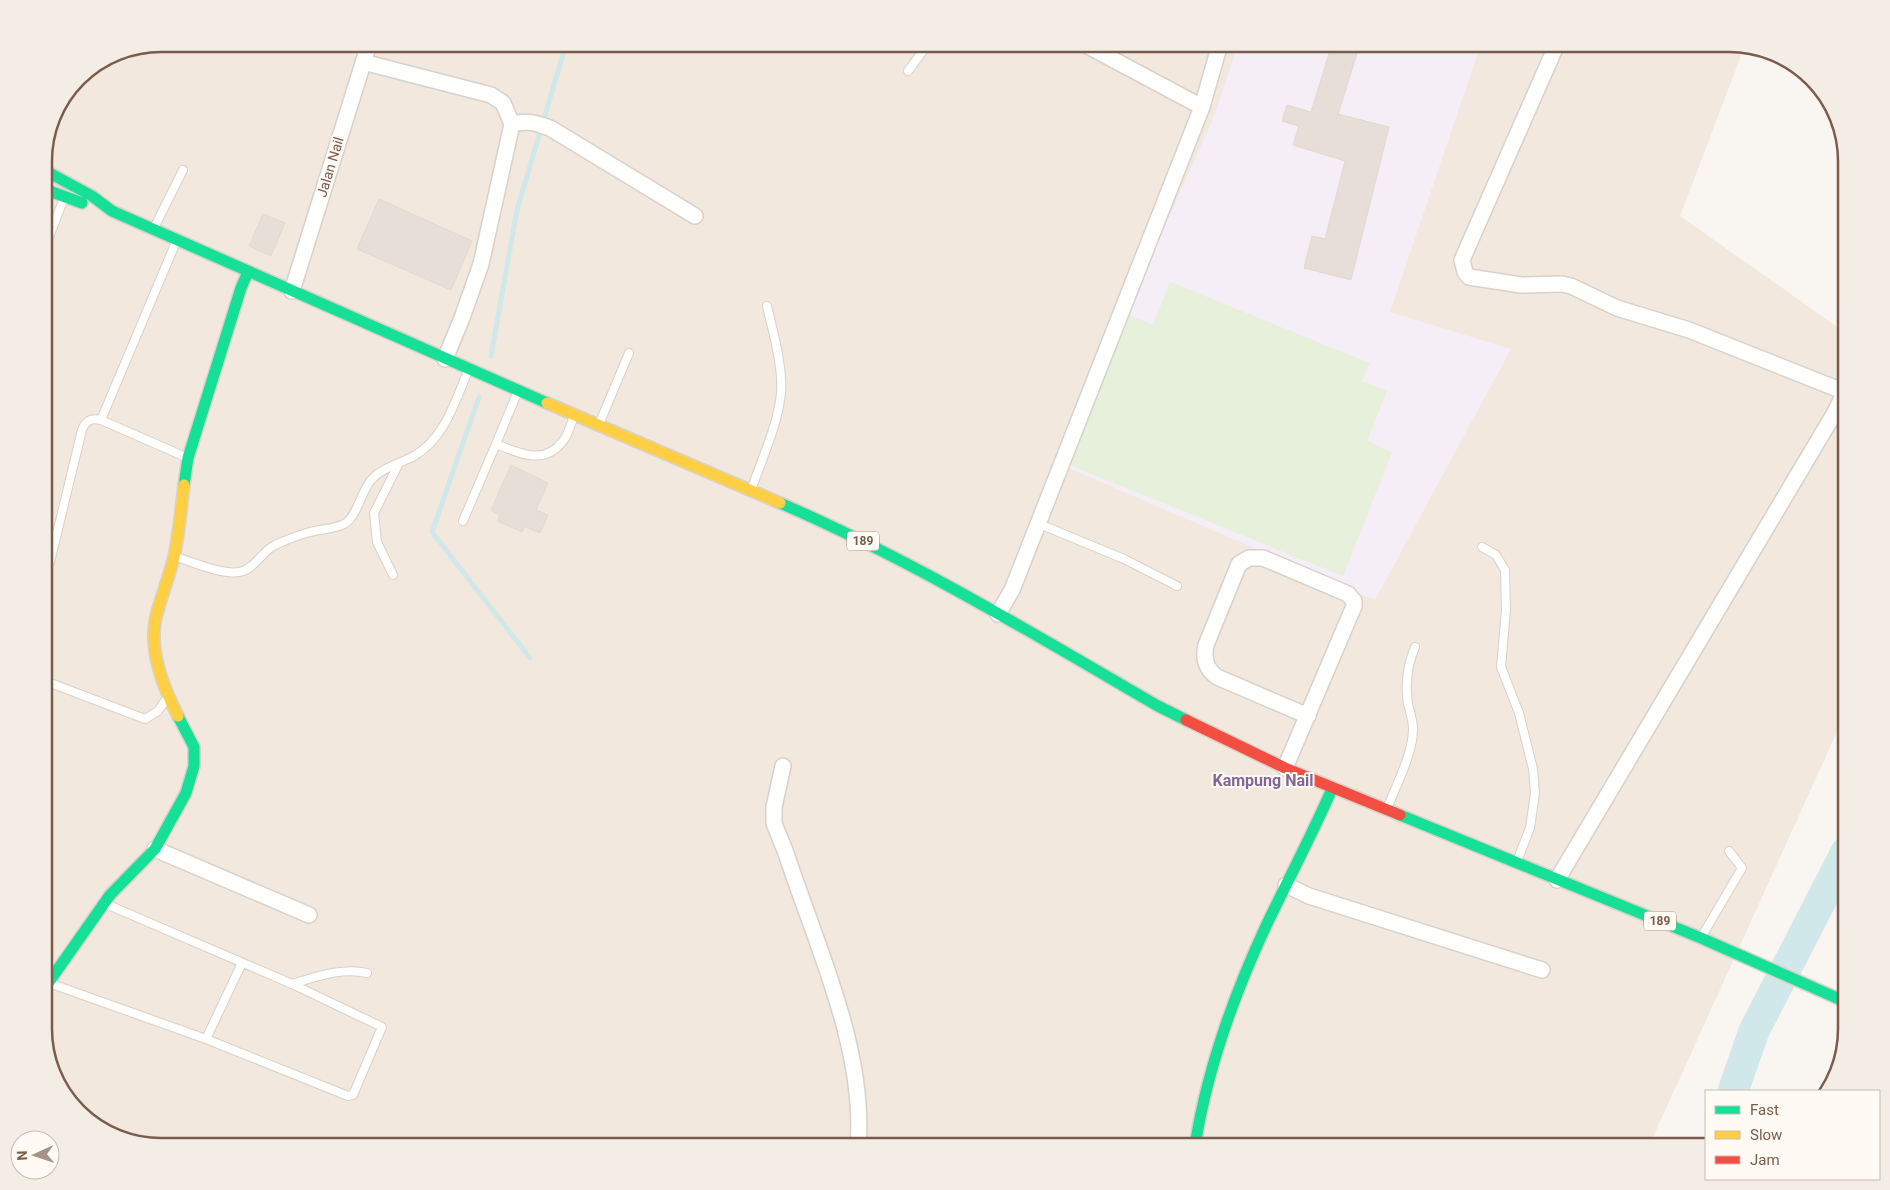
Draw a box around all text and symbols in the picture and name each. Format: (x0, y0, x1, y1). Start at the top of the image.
street label: Jalan Nail (313, 135, 347, 199)
road number: 189 (847, 532, 879, 550)
district label: Kampung Nail (1213, 771, 1313, 790)
road number: 189 (1644, 911, 1676, 930)
legend (1705, 1090, 1880, 1180)
text: Fast (1750, 1101, 1779, 1119)
text: Slow (1750, 1126, 1782, 1144)
north arrow (10, 1130, 60, 1180)
text: N (14, 1150, 30, 1161)
text: Jam (1750, 1151, 1780, 1169)

